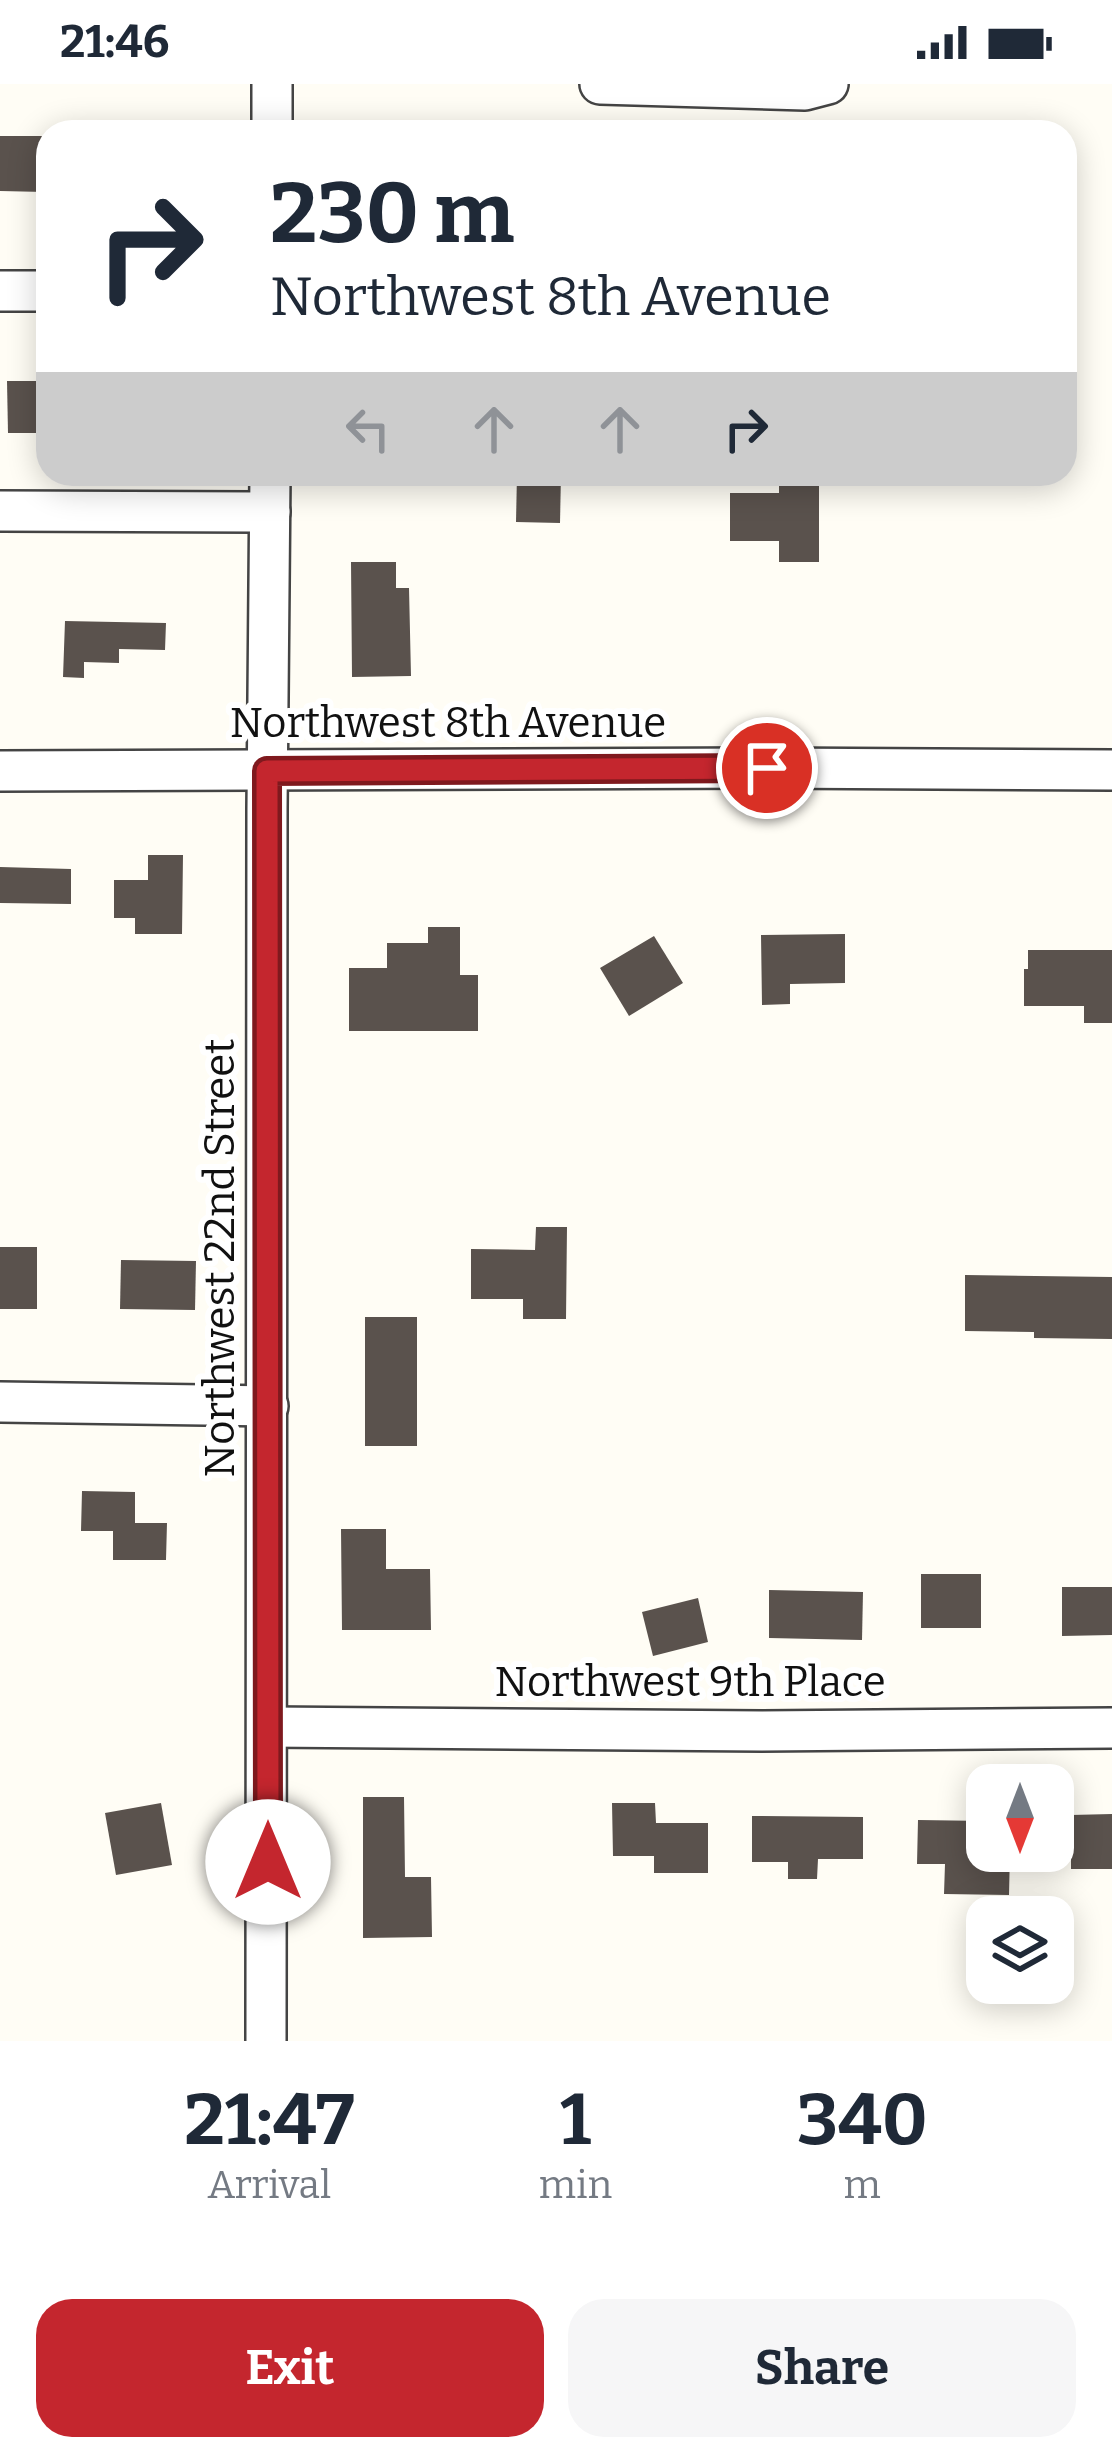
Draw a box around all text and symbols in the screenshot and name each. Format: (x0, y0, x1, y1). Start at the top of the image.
text: 21:46 (60, 15, 169, 69)
text: 230 m (270, 163, 514, 264)
icon: right (72, 168, 228, 324)
text: Northwest 8th Avenue (270, 265, 831, 329)
icon: left (335, 396, 401, 462)
icon: ahead (461, 396, 527, 462)
icon: ahead (587, 396, 653, 462)
icon: right (713, 396, 779, 462)
street label: Northwest 8th Avenue (230, 698, 666, 748)
pin (716, 717, 818, 819)
icon: arrive (734, 735, 800, 801)
street label: Northwest 22nd Street (195, 1039, 245, 1477)
street label: Northwest 9th Place (494, 1657, 886, 1707)
north arrow (966, 1764, 1074, 1872)
map controls (966, 1764, 1074, 2004)
position arrow (205, 1799, 331, 1925)
button: layers (966, 1896, 1074, 2004)
text: 21:47 (184, 2077, 354, 2163)
text: 1 (560, 2077, 591, 2163)
text: 340 (797, 2077, 928, 2163)
text: Arrival (208, 2162, 331, 2208)
text: min (539, 2162, 612, 2208)
text: m (844, 2162, 881, 2208)
button: Exit (36, 2299, 544, 2437)
button: Share (568, 2299, 1076, 2437)

